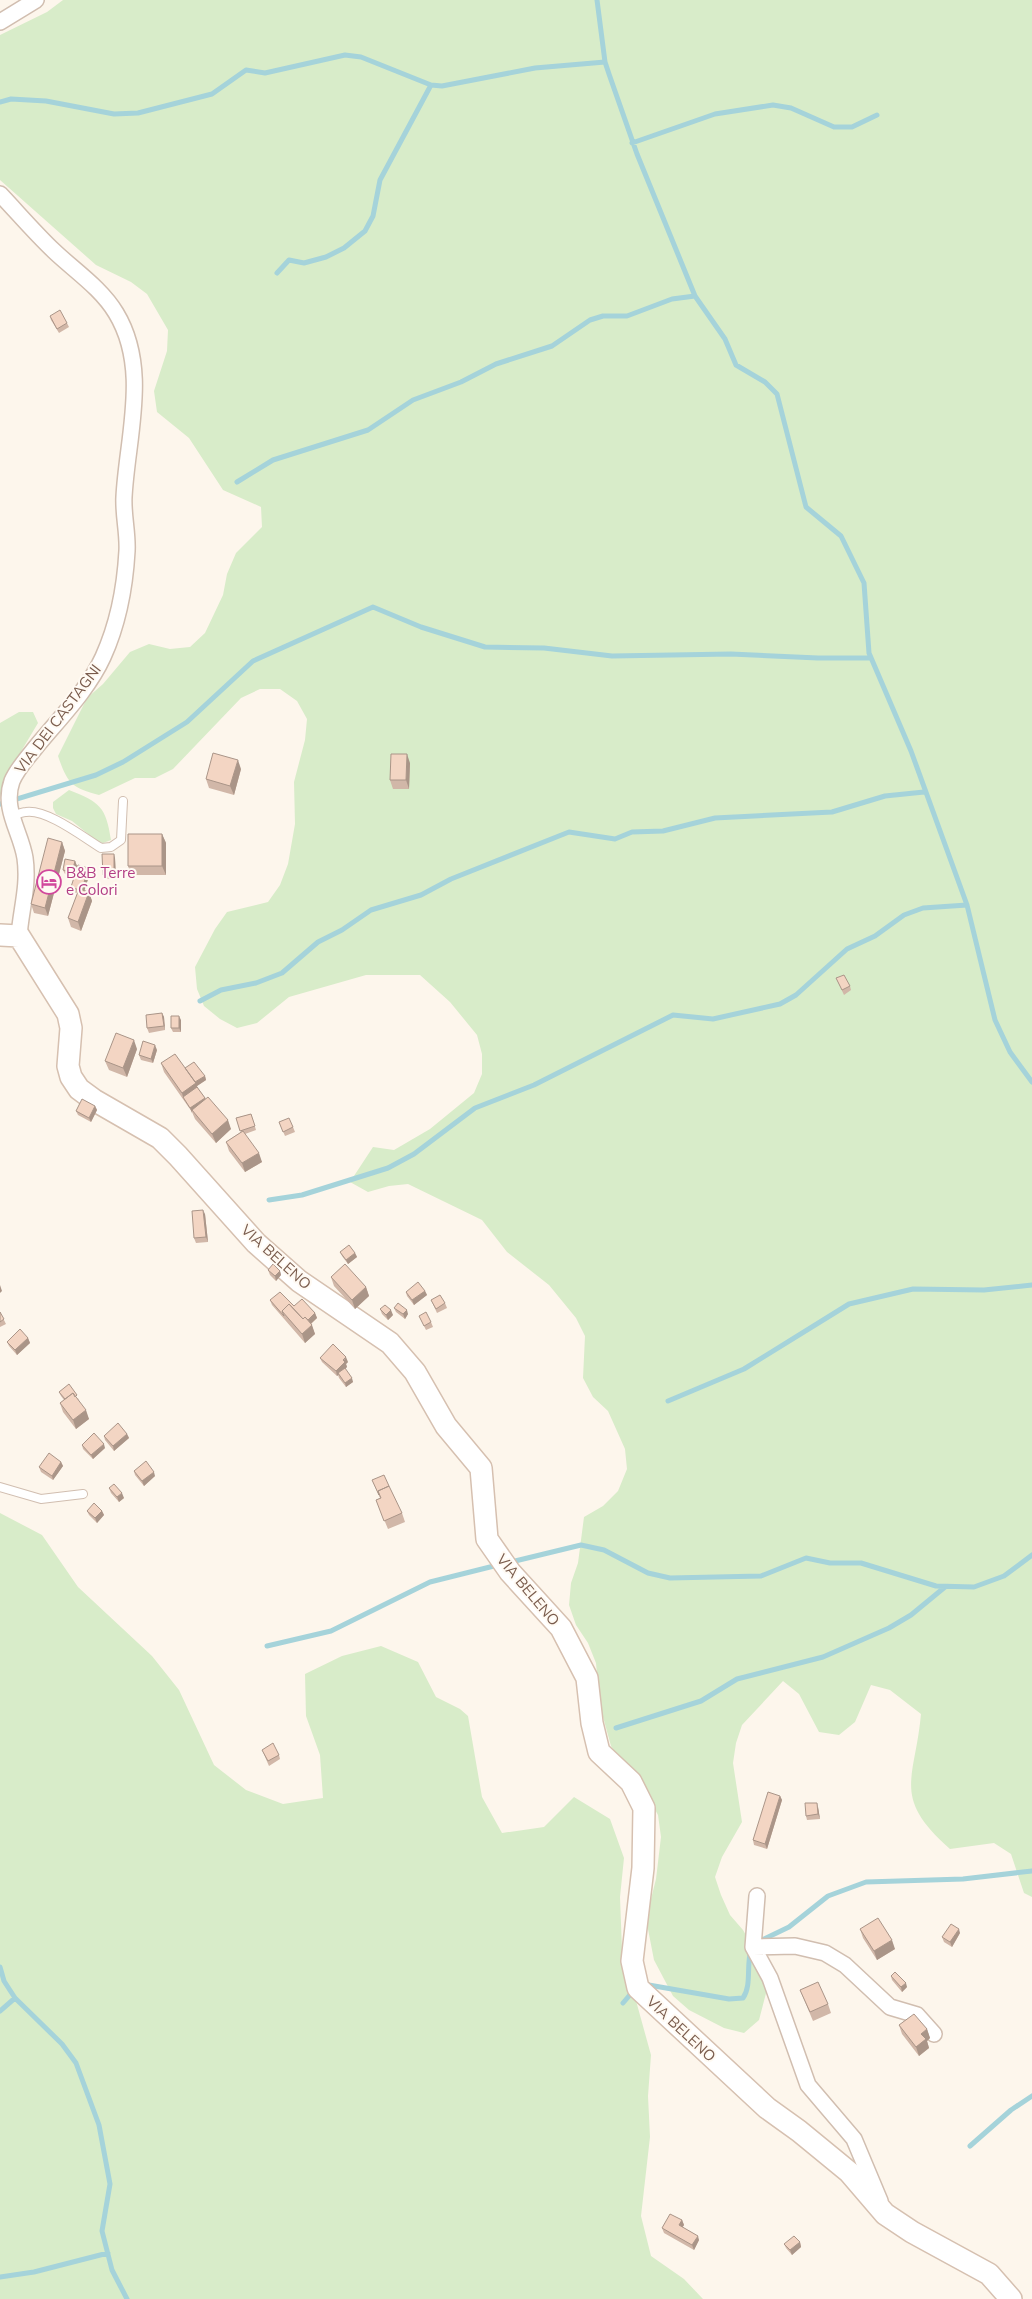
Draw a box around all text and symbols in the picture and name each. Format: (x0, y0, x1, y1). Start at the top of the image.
street label: VIA DEI CASTAGNI (10, 660, 105, 777)
place label: B&B Terre e Colori (66, 863, 135, 899)
hotel icon: B&B Terre e Colori (36, 869, 62, 895)
street label: VIA BELENO (237, 1220, 315, 1293)
street label: VIA BELENO (493, 1550, 564, 1630)
street label: VIA BELENO (643, 1992, 720, 2066)

